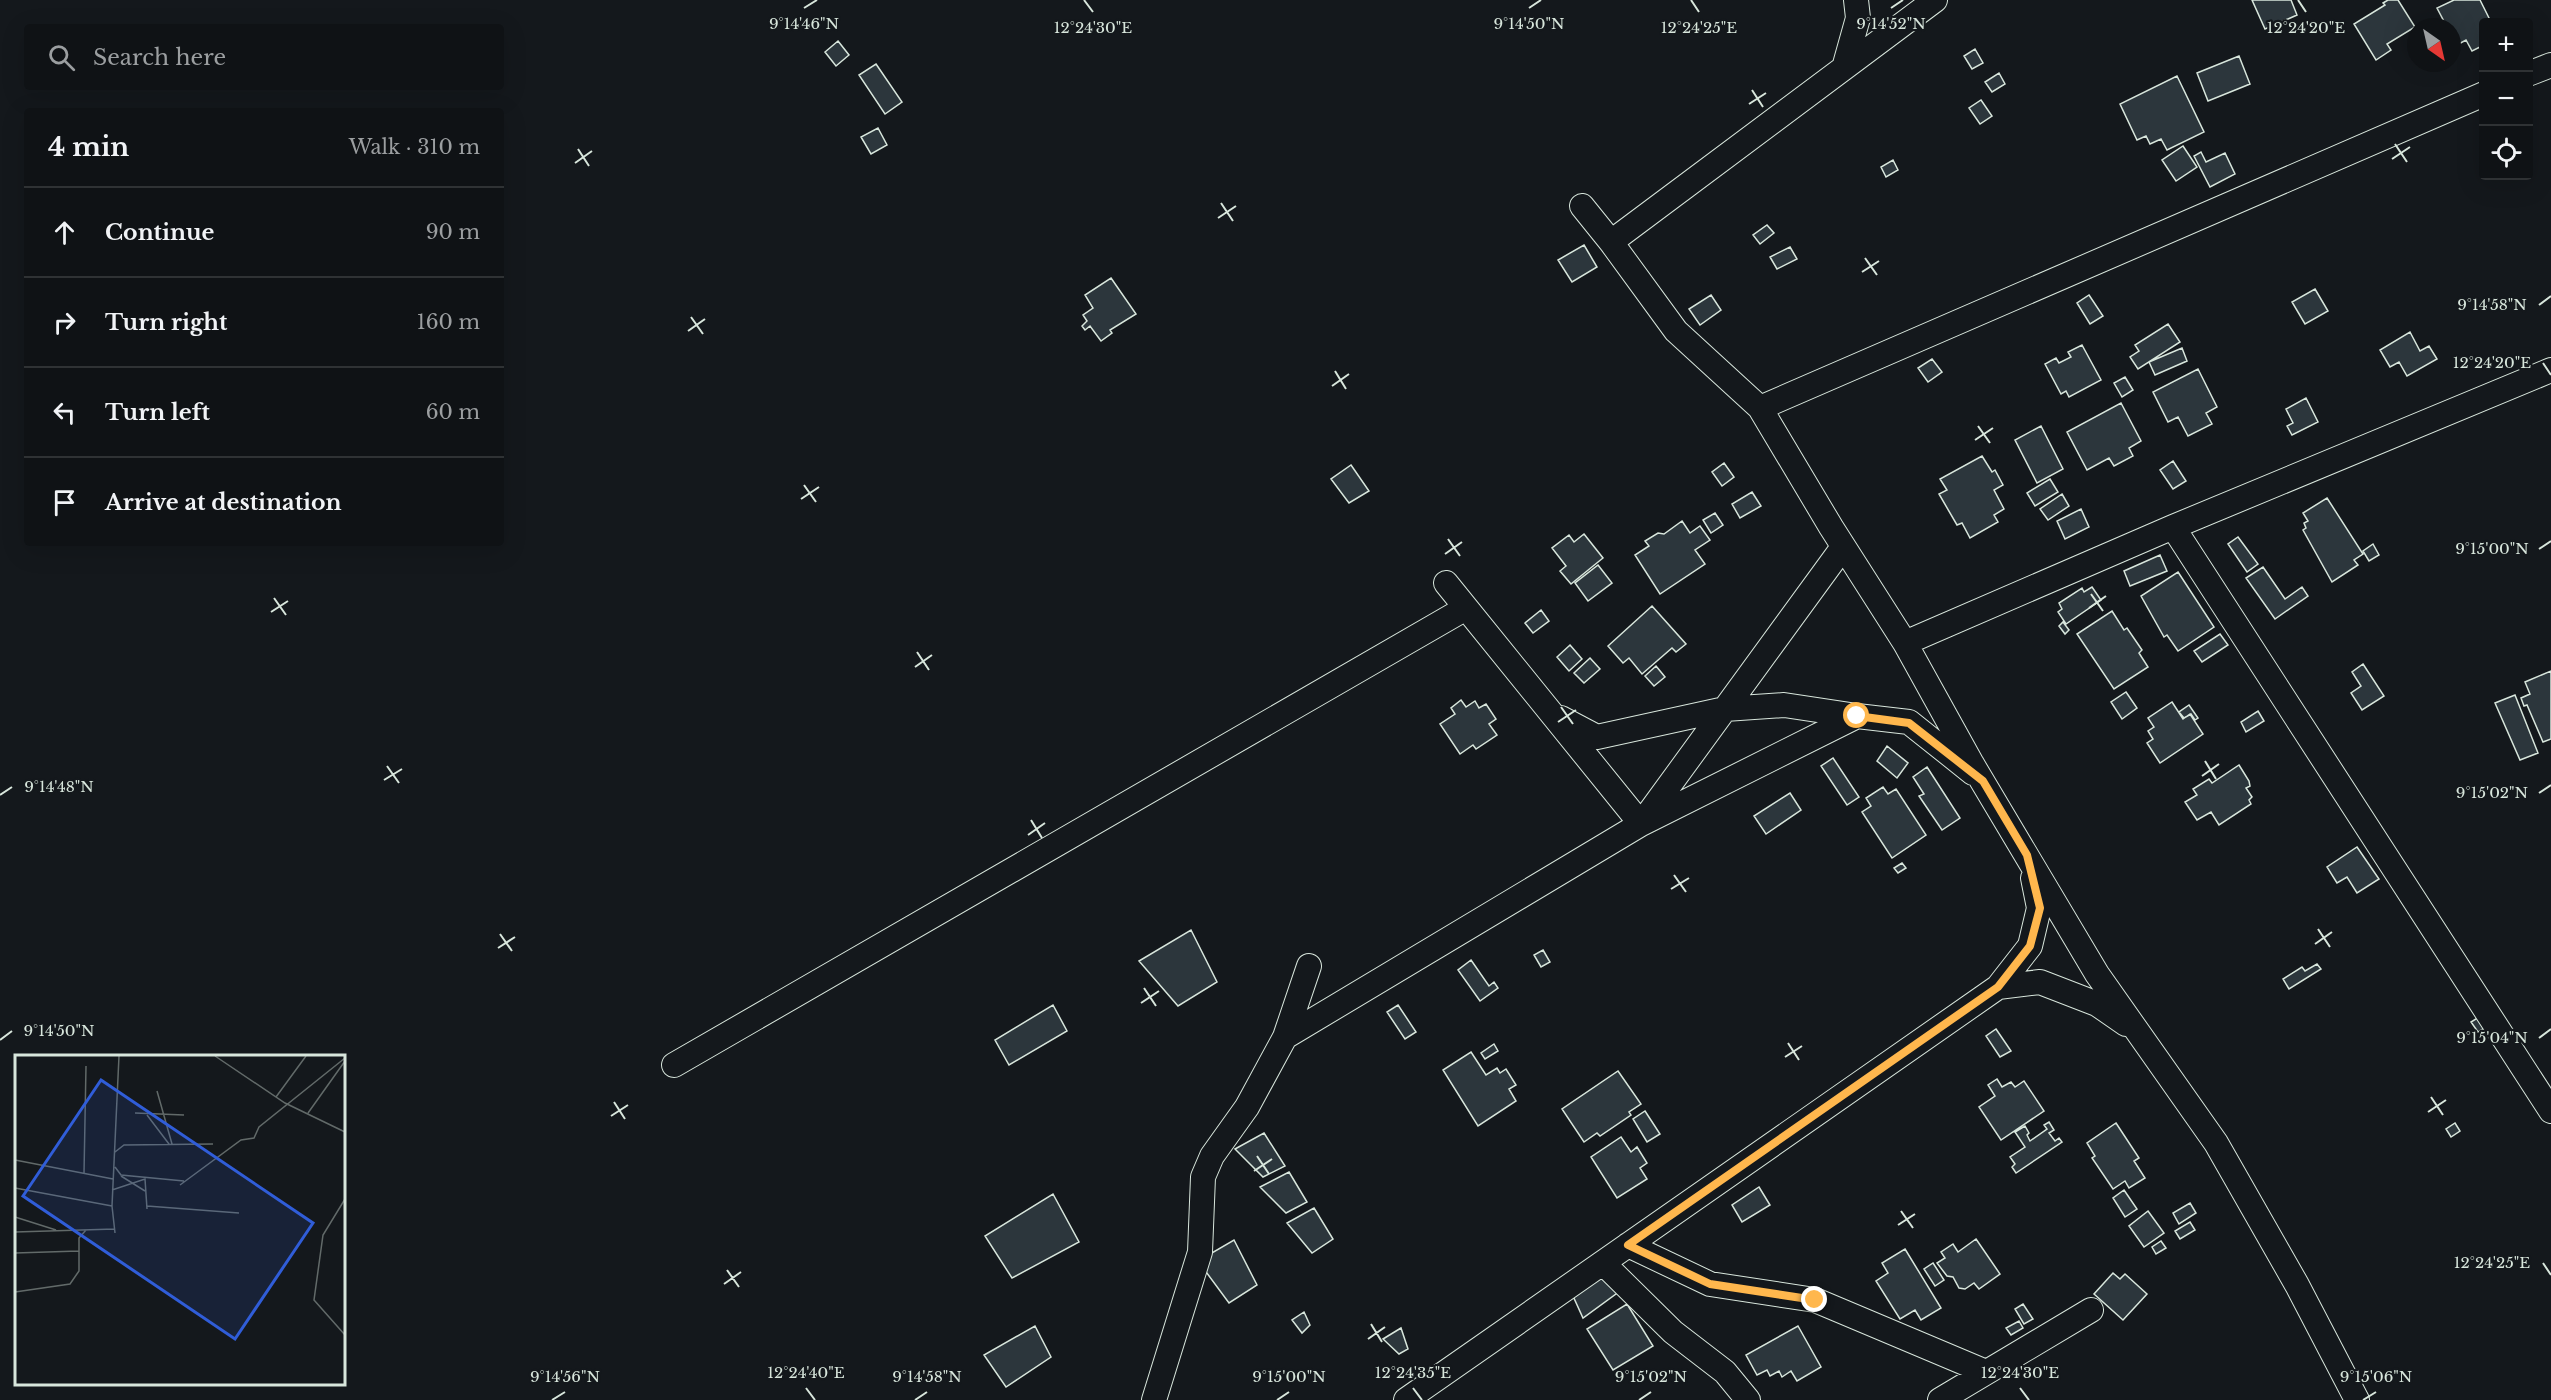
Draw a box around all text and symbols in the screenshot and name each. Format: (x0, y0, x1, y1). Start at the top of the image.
text: 9°14'46"N (769, 14, 839, 33)
text: 9°14'50"N (1493, 14, 1565, 33)
text: 9°14'52"N (1856, 14, 1926, 33)
text: 12°24'30"E (1054, 18, 1132, 37)
text: 12°24'25"E (1661, 18, 1737, 37)
text: 12°24'20"E (2267, 18, 2345, 37)
north arrow (2407, 18, 2461, 72)
map controls (2479, 18, 2533, 180)
button: + (2479, 18, 2533, 72)
search box (24, 24, 504, 90)
icon: search (45, 41, 78, 74)
text: Search here (93, 44, 226, 71)
button: − (2479, 72, 2533, 126)
button: locate (2479, 126, 2533, 180)
text: 4 min (48, 131, 129, 163)
text: Walk · 310 m (349, 135, 480, 159)
icon: ahead (48, 216, 81, 249)
text: Continue (105, 219, 214, 246)
text: 90 m (426, 220, 480, 244)
text: 9°14'58"N (2457, 295, 2527, 314)
icon: right (48, 306, 81, 339)
text: Turn right (105, 309, 227, 336)
text: 160 m (417, 310, 480, 334)
text: 12°24'20"E (2453, 353, 2531, 372)
icon: left (48, 396, 81, 429)
text: Turn left (105, 399, 210, 426)
text: 60 m (426, 400, 480, 424)
icon: arrive (48, 486, 81, 519)
text: Arrive at destination (105, 489, 342, 516)
text: 9°15'00"N (2455, 539, 2529, 558)
route start (1843, 702, 1869, 728)
text: 9°14'48"N (24, 777, 94, 796)
text: 9°15'02"N (2456, 783, 2528, 802)
text: 9°14'50"N (23, 1021, 95, 1040)
text: 9°15'04"N (2456, 1028, 2528, 1047)
inset map (15, 1055, 345, 1385)
text: 12°24'25"E (2454, 1253, 2530, 1272)
route end (1801, 1286, 1827, 1312)
text: 12°24'40"E (767, 1363, 845, 1382)
text: 12°24'35"E (1375, 1363, 1451, 1382)
text: 12°24'30"E (1981, 1363, 2059, 1382)
text: 9°14'56"N (530, 1367, 600, 1386)
text: 9°14'58"N (892, 1367, 962, 1386)
text: 9°15'00"N (1252, 1367, 1326, 1386)
text: 9°15'02"N (1615, 1367, 1687, 1386)
text: 9°15'06"N (2340, 1367, 2412, 1386)

